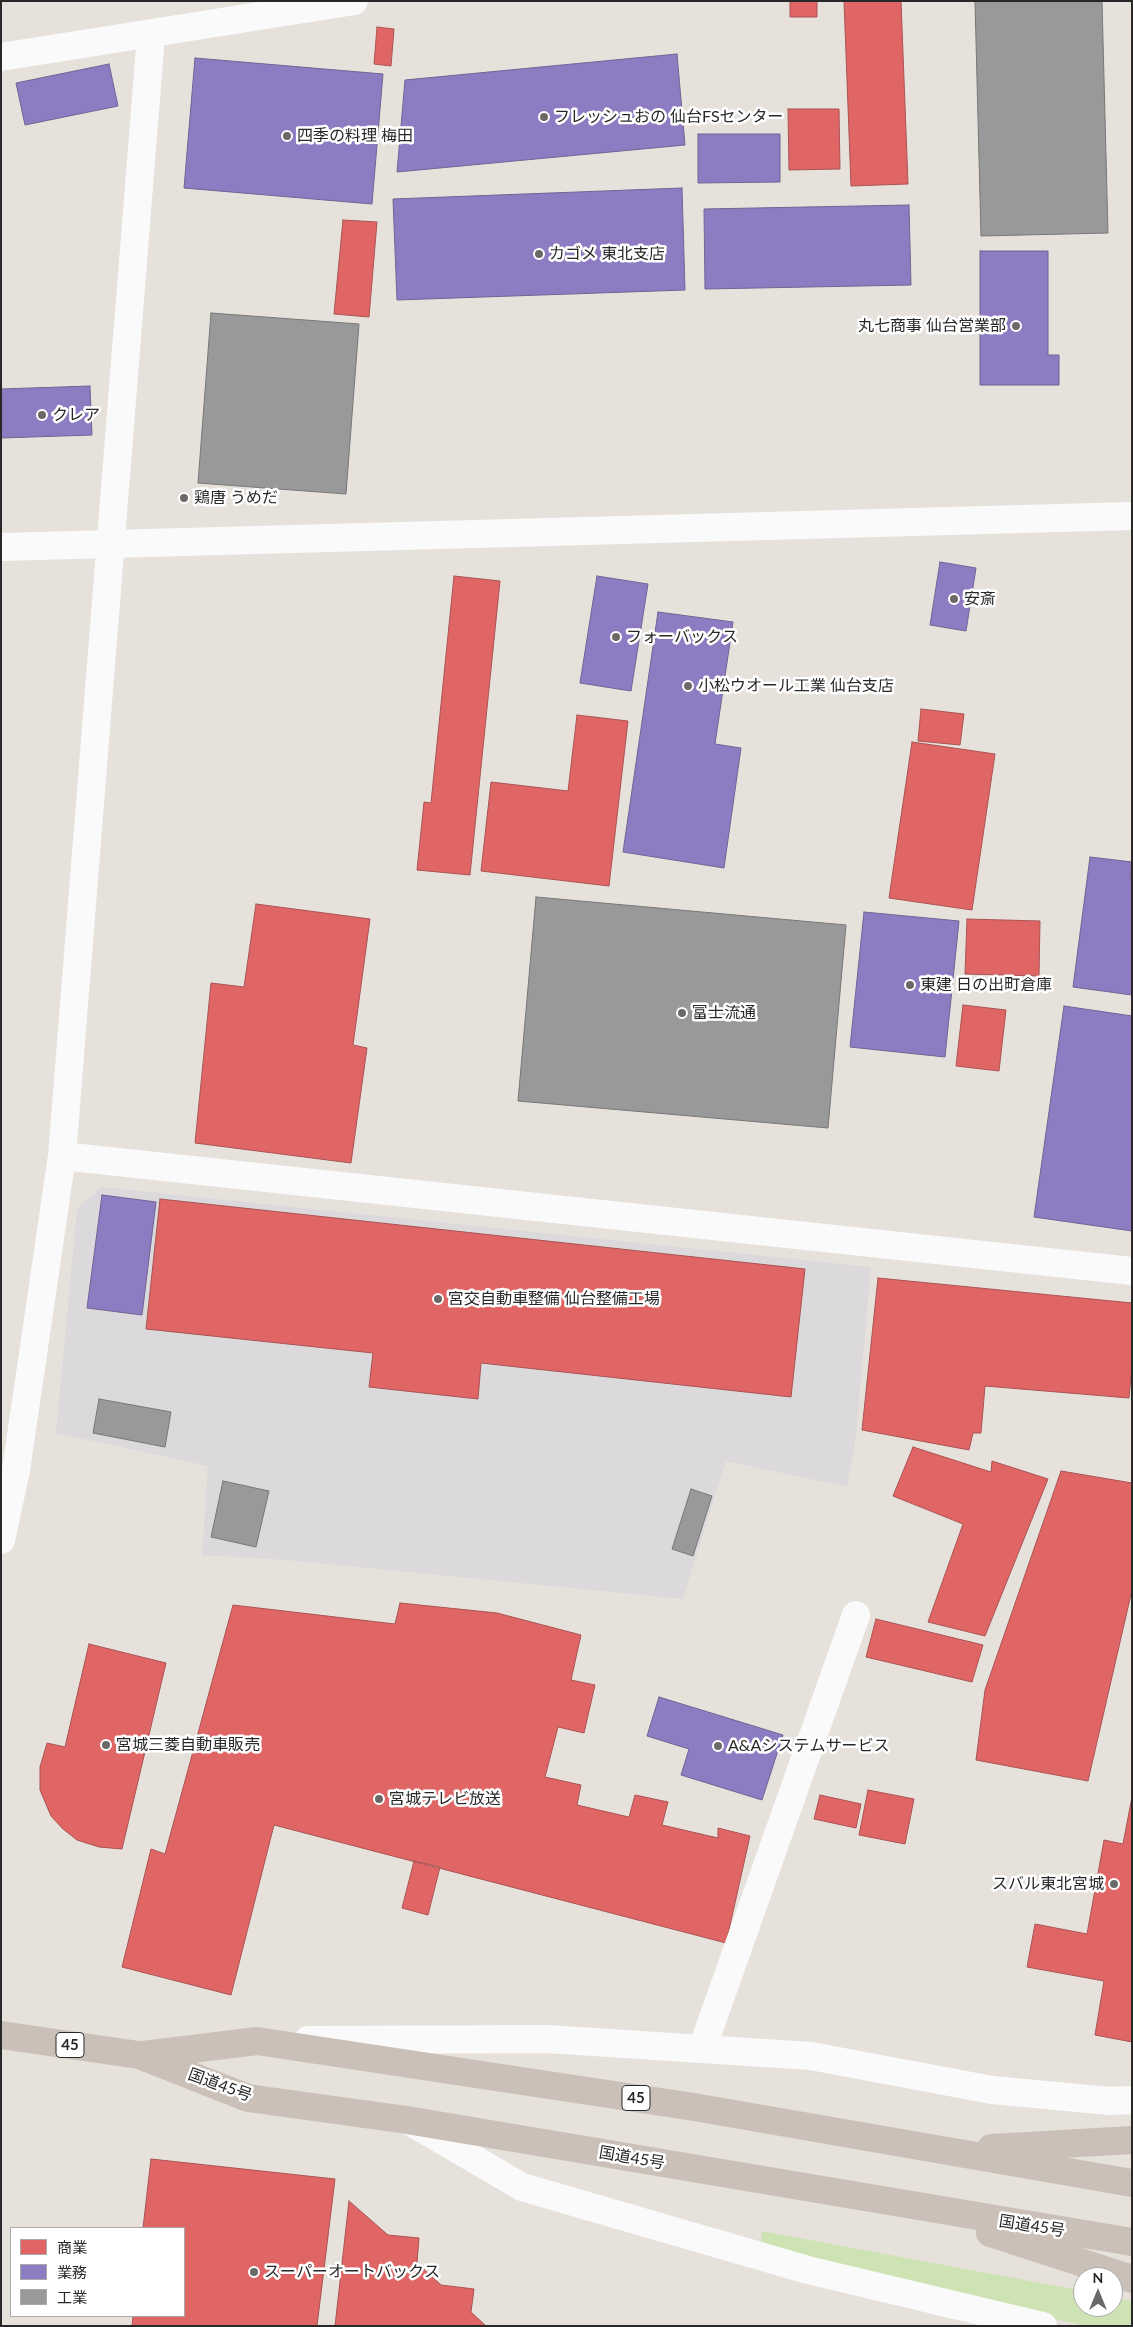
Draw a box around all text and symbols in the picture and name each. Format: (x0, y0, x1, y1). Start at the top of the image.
place label: フレッシュおの 仙台FSセンター (554, 107, 784, 127)
marker: フレッシュおの 仙台FSセンター (538, 111, 550, 123)
place label: 四季の料理 梅田 (297, 126, 413, 146)
marker: 四季の料理 梅田 (281, 130, 293, 142)
place label: カゴメ 東北支店 (549, 244, 665, 264)
marker: カゴメ 東北支店 (533, 248, 545, 260)
place label: 丸七商事 仙台営業部 (858, 316, 1006, 336)
marker: 丸七商事 仙台営業部 (1010, 320, 1022, 332)
place label: クレア (52, 405, 100, 425)
marker: クレア (36, 409, 48, 421)
place label: 鶏唐 うめだ (194, 488, 278, 508)
marker: 鶏唐 うめだ (178, 492, 190, 504)
place label: 安斎 (964, 589, 996, 609)
marker: 安斎 (948, 593, 960, 605)
place label: フォーバックス (626, 627, 738, 647)
marker: フォーバックス (610, 631, 622, 643)
place label: 小松ウオール工業 仙台支店 (698, 676, 894, 696)
marker: 小松ウオール工業 仙台支店 (682, 680, 694, 692)
place label: 東建 日の出町倉庫 (920, 975, 1052, 995)
marker: 東建 日の出町倉庫 (904, 979, 916, 991)
place label: 富士流通 (692, 1003, 756, 1023)
marker: 富士流通 (676, 1007, 688, 1019)
place label: 宮交自動車整備 仙台整備工場 (448, 1289, 660, 1309)
marker: 宮交自動車整備 仙台整備工場 (432, 1293, 444, 1305)
place label: 宮城三菱自動車販売 (116, 1735, 260, 1755)
place label: A&Aシステムサービス (728, 1736, 889, 1756)
marker: 宮城三菱自動車販売 (100, 1739, 112, 1751)
marker: A&Aシステムサービス (712, 1740, 724, 1752)
place label: 宮城テレビ放送 (389, 1789, 501, 1809)
marker: 宮城テレビ放送 (373, 1793, 385, 1805)
place label: スバル東北宮城 (992, 1874, 1104, 1894)
marker: スバル東北宮城 (1108, 1878, 1120, 1890)
road number: 45 (56, 2032, 84, 2058)
street label: 国道45号 (185, 2065, 255, 2105)
road number: 45 (622, 2086, 650, 2110)
street label: 国道45号 (598, 2143, 666, 2173)
street label: 国道45号 (998, 2211, 1066, 2241)
legend (10, 2227, 185, 2317)
text: 商業 (57, 2238, 87, 2256)
place label: スーパーオートバックス (264, 2262, 440, 2282)
text: 業務 (57, 2263, 87, 2281)
marker: スーパーオートバックス (248, 2266, 260, 2278)
north arrow (1073, 2267, 1123, 2317)
text: N (1093, 2269, 1103, 2286)
text: 工業 (57, 2288, 87, 2306)

